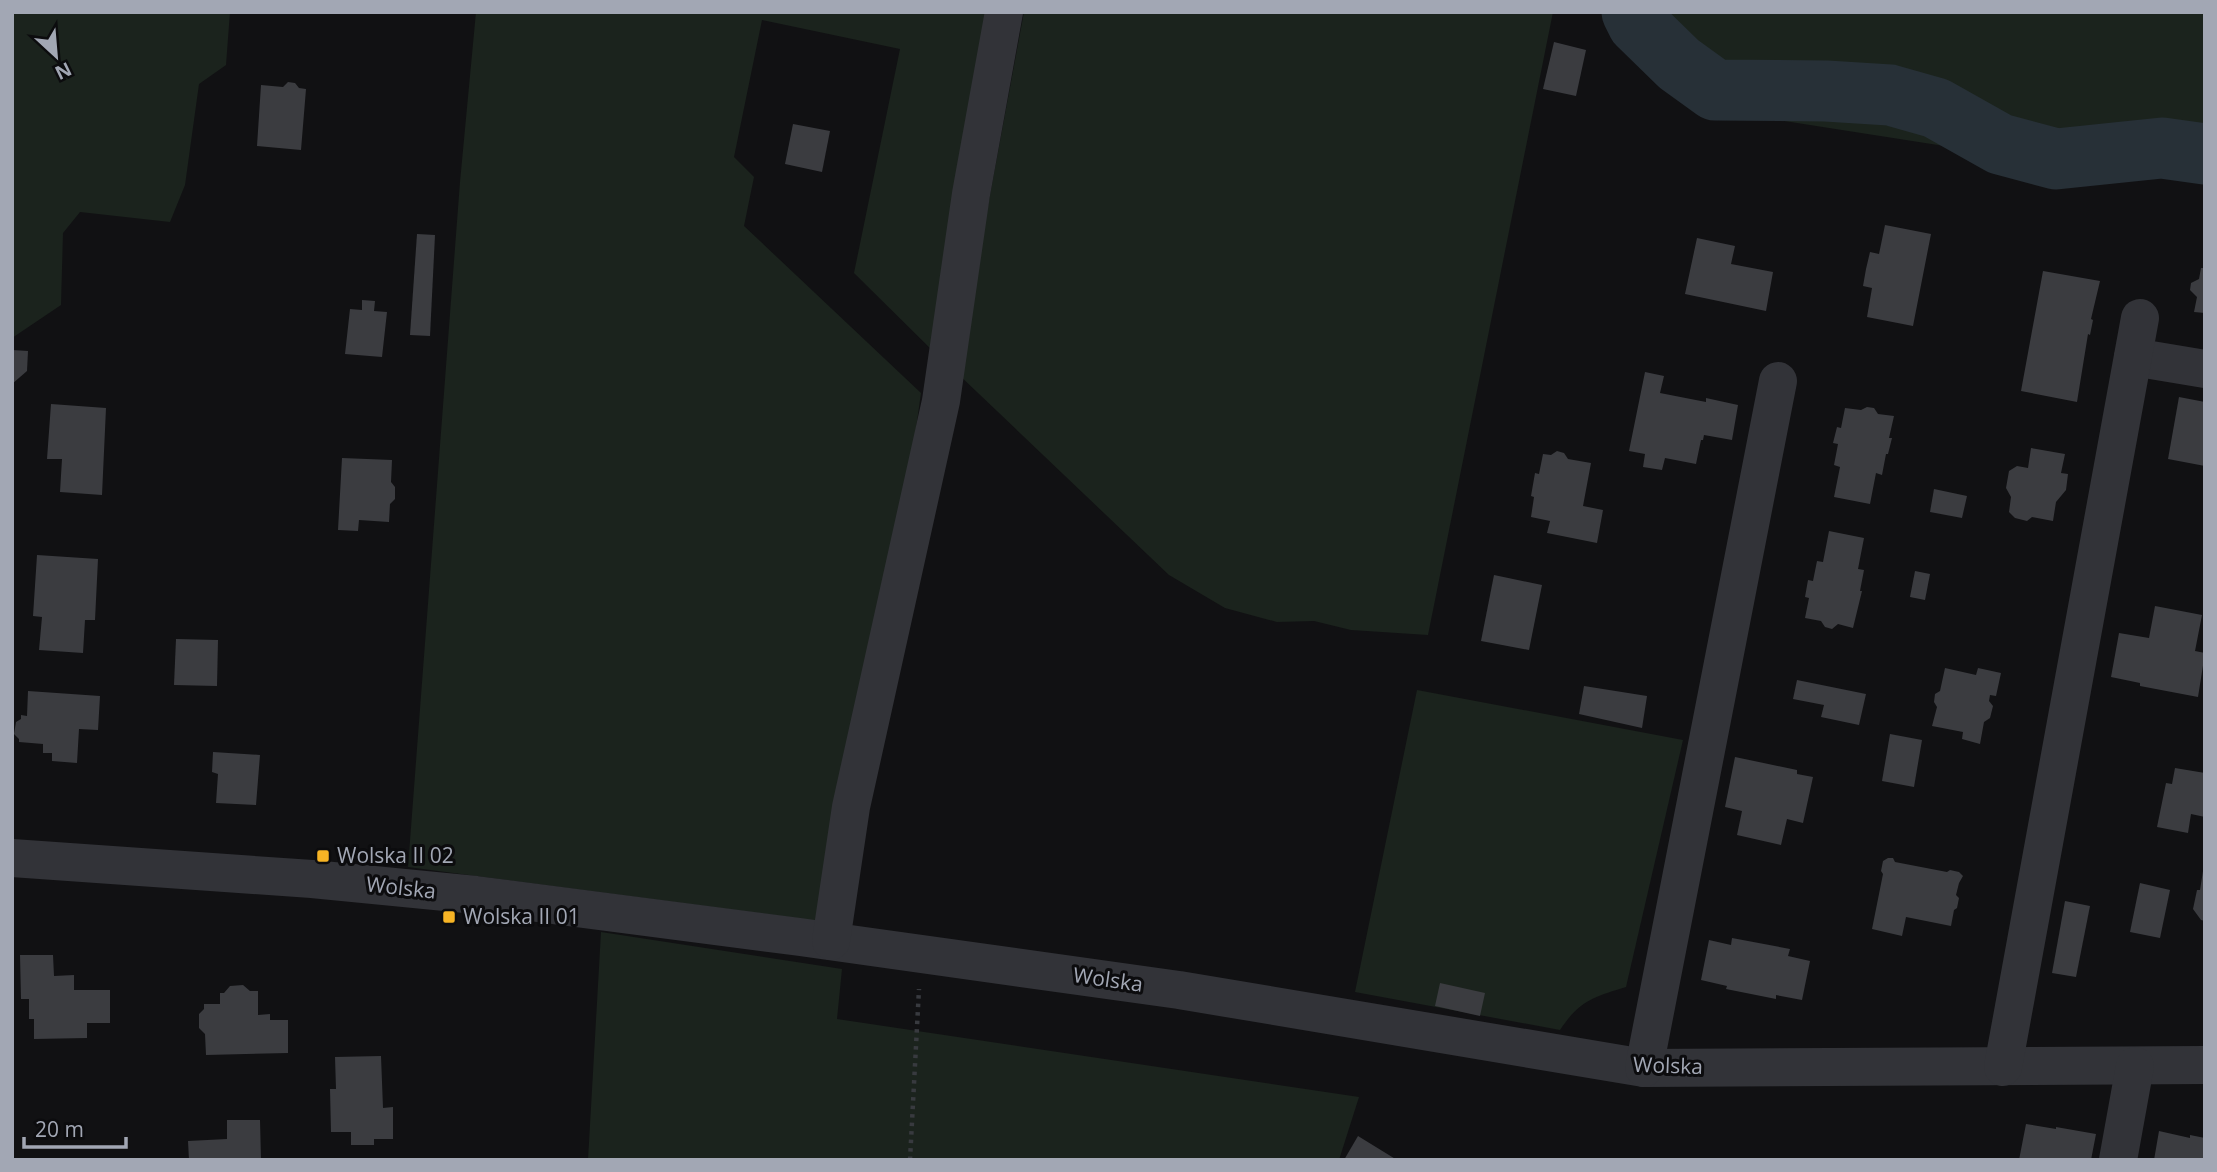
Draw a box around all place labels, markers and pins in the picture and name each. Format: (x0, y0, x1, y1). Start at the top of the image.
place label: Wolska II 02 (337, 841, 454, 869)
marker: Wolska II 02 (315, 848, 331, 864)
place label: Wolska II 01 (463, 902, 580, 930)
marker: Wolska II 01 (441, 909, 457, 925)

